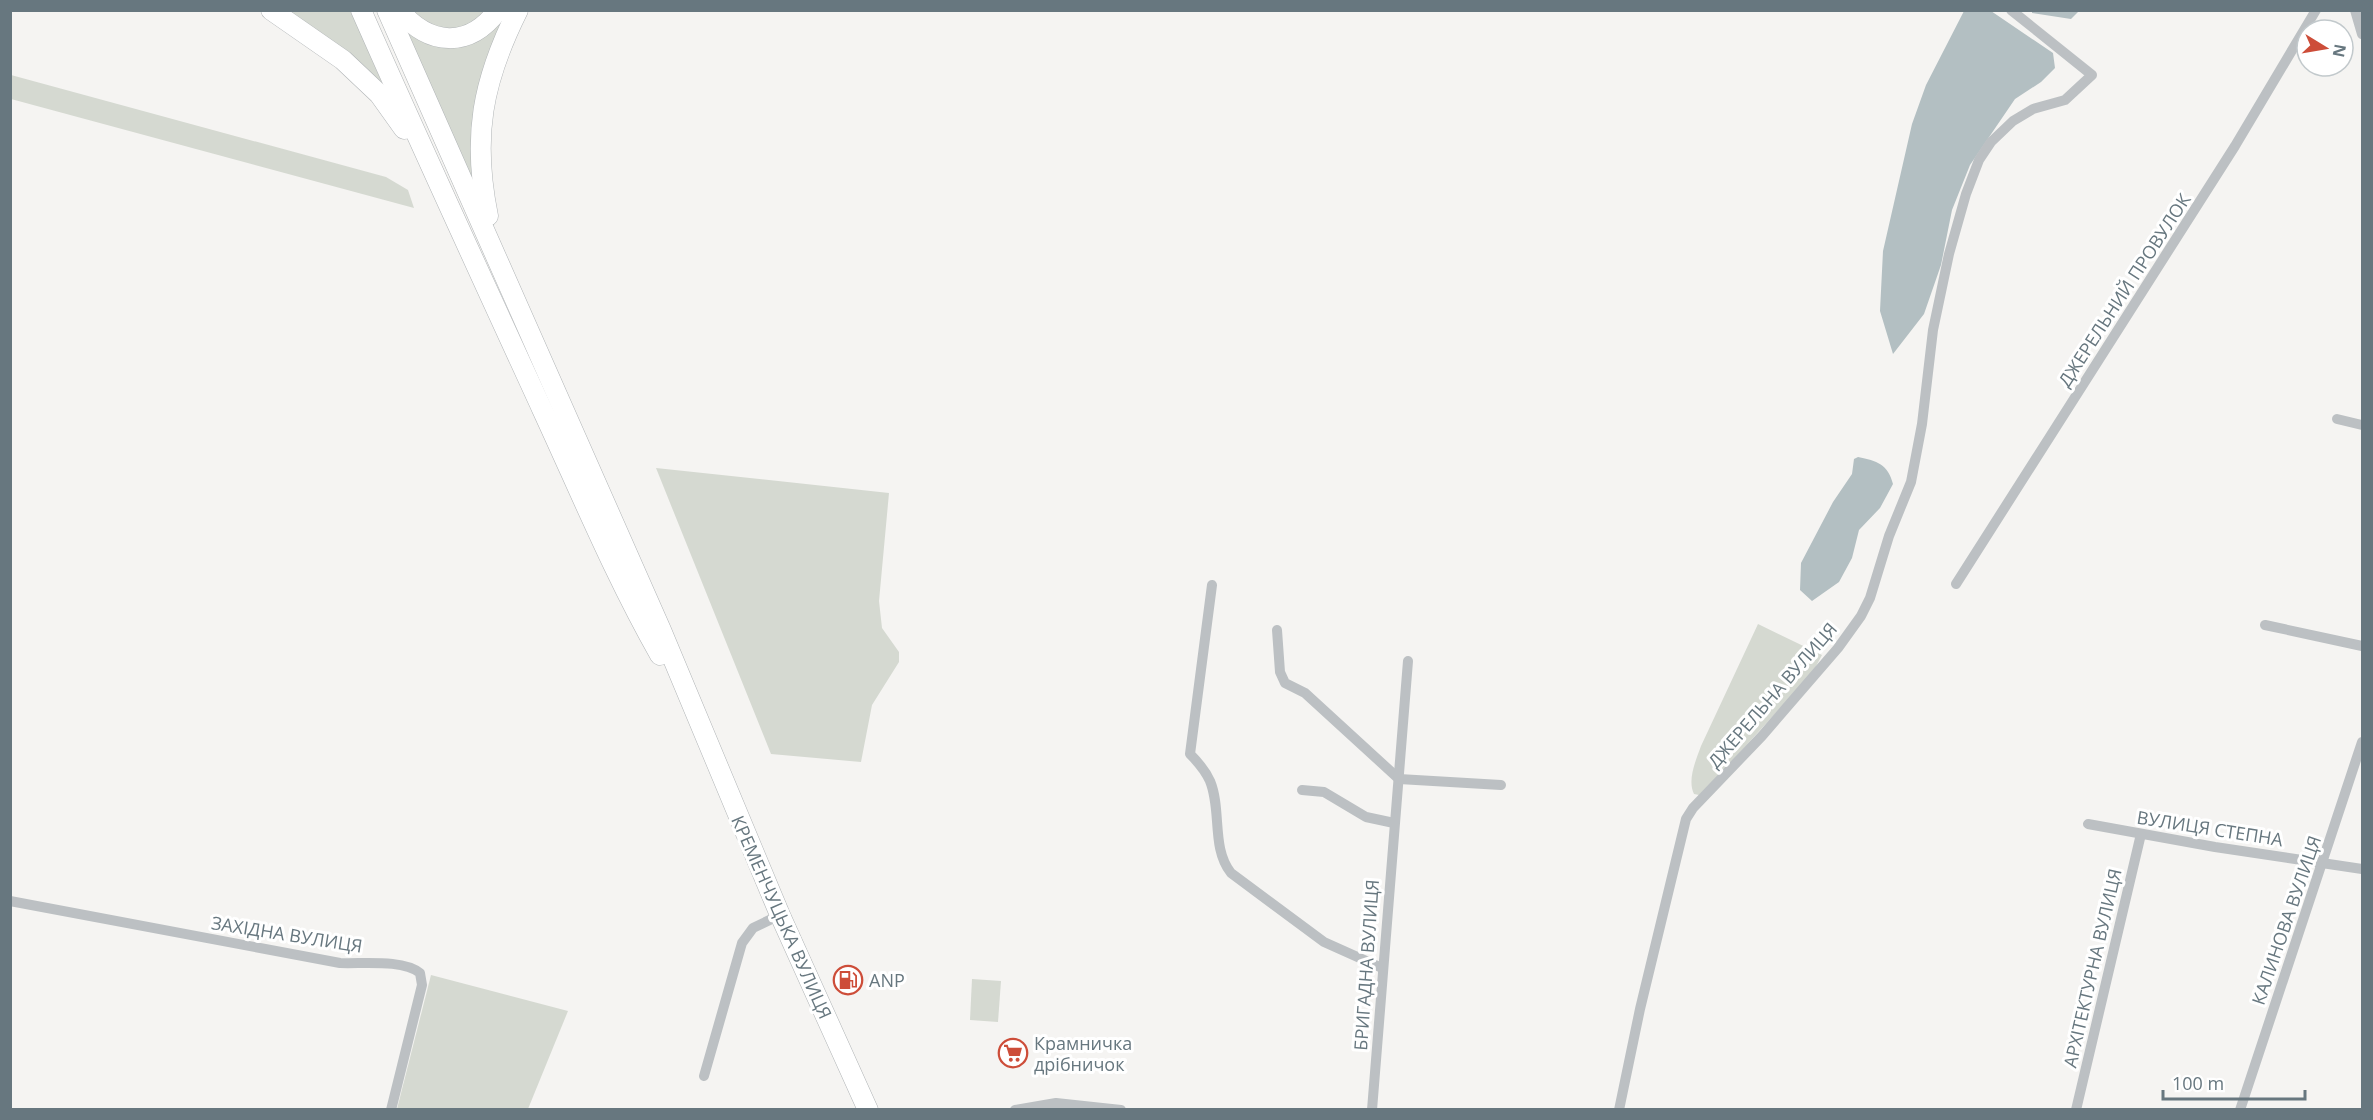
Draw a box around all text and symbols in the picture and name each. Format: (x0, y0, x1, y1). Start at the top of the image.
north arrow (2295, 18, 2355, 78)
text: N (2328, 42, 2352, 59)
street label: ДЖЕРЕЛЬНИЙ ПРОВУЛОК (2052, 189, 2196, 391)
street label: ДЖЕРЕЛЬНА ВУЛИЦЯ (1702, 617, 1842, 773)
street label: ВУЛИЦЯ СТЕПНА (2135, 805, 2285, 851)
street label: КРЕМЕНЧУЦЬКА ВУЛИЦЯ (726, 811, 838, 1023)
street label: КАЛИНОВА ВУЛИЦЯ (2246, 832, 2326, 1008)
street label: АРХІТЕКТУРНА ВУЛИЦЯ (2057, 866, 2127, 1070)
street label: БРИГАДНА ВУЛИЦЯ (1348, 879, 1384, 1051)
street label: ЗАХІДНА ВУЛИЦЯ (210, 910, 364, 958)
fuel station icon: ANP (832, 964, 864, 996)
place label: ANP (869, 968, 905, 992)
place label: Крамничка дрібничок (1034, 1031, 1132, 1076)
supermarket icon: Крамничка дрібничок (997, 1037, 1029, 1069)
scale bar (2163, 1063, 2306, 1101)
text: 100 m (2172, 1071, 2224, 1095)

